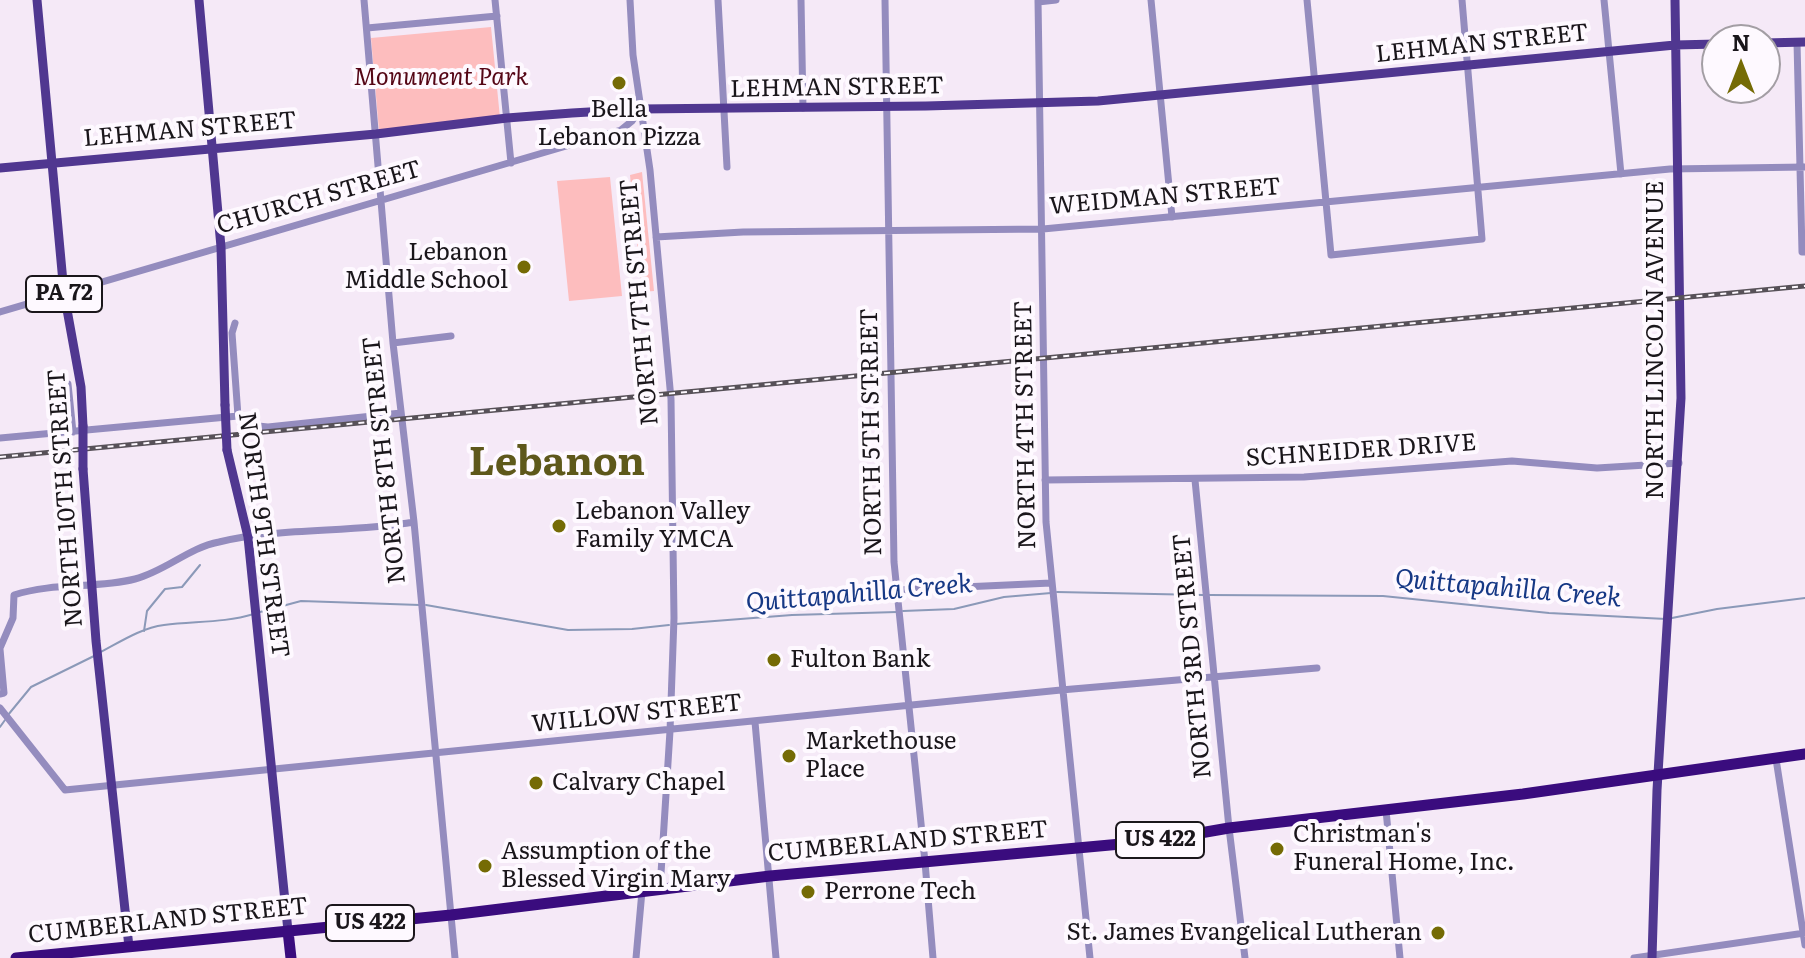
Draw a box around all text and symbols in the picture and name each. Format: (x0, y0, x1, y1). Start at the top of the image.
street label: LEHMAN STREET (1374, 19, 1590, 69)
north arrow (1701, 24, 1781, 104)
text: N (1732, 25, 1750, 58)
park label: Monument Park (354, 64, 528, 92)
street label: LEHMAN STREET (730, 72, 944, 104)
marker: Bella Lebanon Pizza (610, 74, 628, 92)
place label: Bella Lebanon Pizza (537, 96, 701, 152)
street label: LEHMAN STREET (82, 106, 298, 154)
street label: CHURCH STREET (214, 155, 424, 241)
street label: WEIDMAN STREET (1048, 173, 1282, 221)
street label: NORTH 7TH STREET (615, 177, 665, 427)
street label: NORTH LINCOLN AVENUE (1642, 181, 1670, 499)
place label: Lebanon Middle School (344, 239, 508, 295)
marker: Lebanon Middle School (515, 258, 533, 276)
road number: PA 72 (26, 276, 102, 312)
street label: NORTH 4TH STREET (1009, 300, 1043, 550)
street label: NORTH 5TH STREET (855, 308, 889, 556)
street label: NORTH 8TH STREET (358, 335, 412, 585)
street label: NORTH 10TH STREET (43, 368, 89, 628)
street label: NORTH 9TH STREET (231, 410, 295, 660)
street label: SCHNEIDER DRIVE (1245, 429, 1477, 473)
district label: Lebanon (469, 439, 645, 487)
place label: Lebanon Valley Family YMCA (575, 498, 750, 554)
marker: Lebanon Valley Family YMCA (550, 517, 568, 535)
street label: NORTH 3RD STREET (1168, 532, 1218, 780)
water label: Quittapahilla Creek (1393, 564, 1623, 614)
water label: Quittapahilla Creek (744, 569, 974, 619)
place label: Fulton Bank (790, 646, 930, 674)
marker: Fulton Bank (765, 651, 783, 669)
street label: WILLOW STREET (530, 689, 744, 739)
place label: Markethouse Place (805, 728, 957, 784)
marker: Markethouse Place (780, 747, 798, 765)
place label: Calvary Chapel (552, 769, 725, 797)
marker: Calvary Chapel (527, 774, 545, 792)
street label: CUMBERLAND STREET (767, 815, 1049, 869)
place label: Christman's Funeral Home, Inc. (1293, 821, 1515, 877)
road number: US 422 (1116, 822, 1204, 858)
place label: Assumption of the Blessed Virgin Mary (501, 838, 731, 894)
marker: Christman's Funeral Home, Inc. (1268, 840, 1286, 858)
marker: Assumption of the Blessed Virgin Mary (476, 857, 494, 875)
place label: Perrone Tech (824, 878, 976, 906)
marker: Perrone Tech (799, 883, 817, 901)
street label: CUMBERLAND STREET (27, 892, 309, 950)
road number: US 422 (326, 905, 414, 941)
place label: St. James Evangelical Lutheran (1067, 919, 1422, 947)
marker: St. James Evangelical Lutheran (1429, 924, 1447, 942)

